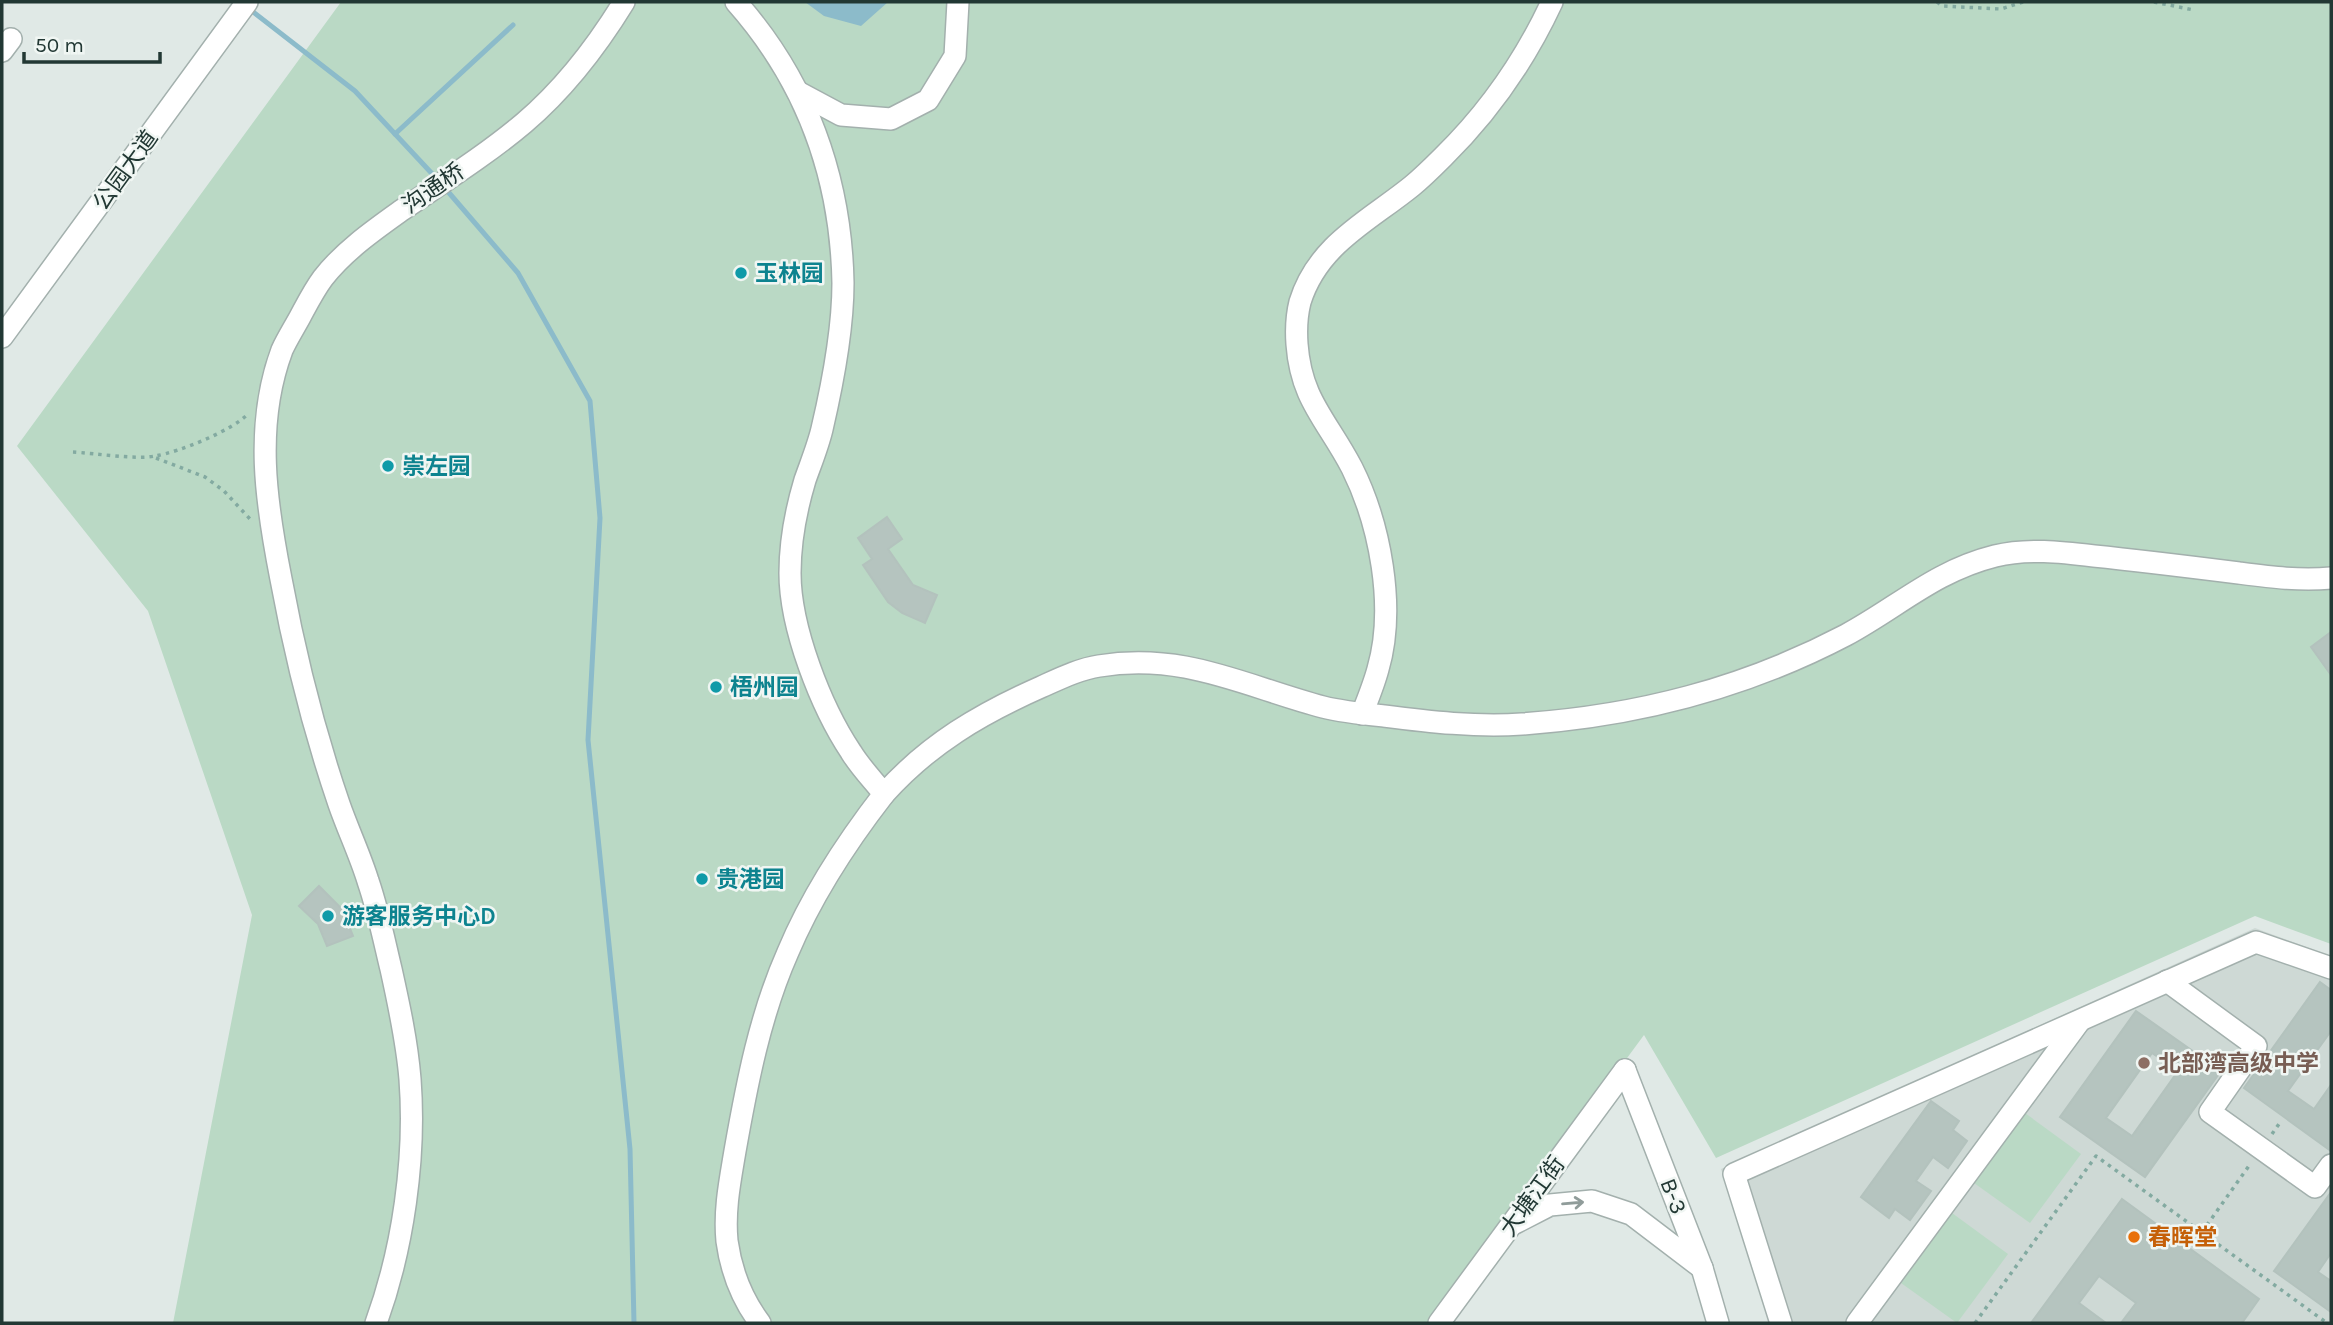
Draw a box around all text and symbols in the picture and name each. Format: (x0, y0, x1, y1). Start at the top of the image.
scale bar (24, 21, 161, 65)
text: 50 m (35, 33, 84, 57)
street label: 公园大道 (87, 125, 163, 215)
street label: 沟通桥 (397, 158, 469, 219)
place label: 玉林园 (755, 260, 824, 287)
marker: 玉林园 (733, 265, 749, 281)
place label: 崇左园 (402, 453, 471, 480)
marker: 崇左园 (380, 458, 396, 474)
place label: 梧州园 (730, 674, 799, 701)
marker: 梧州园 (708, 679, 724, 695)
place label: 贵港园 (716, 866, 785, 893)
marker: 贵港园 (694, 871, 710, 887)
place label: 游客服务中心D (342, 903, 496, 930)
marker: 游客服务中心D (320, 908, 336, 924)
place label: 北部湾高级中学 (2158, 1050, 2319, 1077)
marker: 北部湾高级中学 (2136, 1055, 2152, 1071)
street label: 大塘江街 (1494, 1151, 1570, 1241)
street label: B-3 (1654, 1175, 1693, 1218)
one-way arrow (1561, 1196, 1584, 1209)
place label: 春晖堂 (2148, 1224, 2217, 1251)
marker: 春晖堂 (2126, 1229, 2142, 1245)

